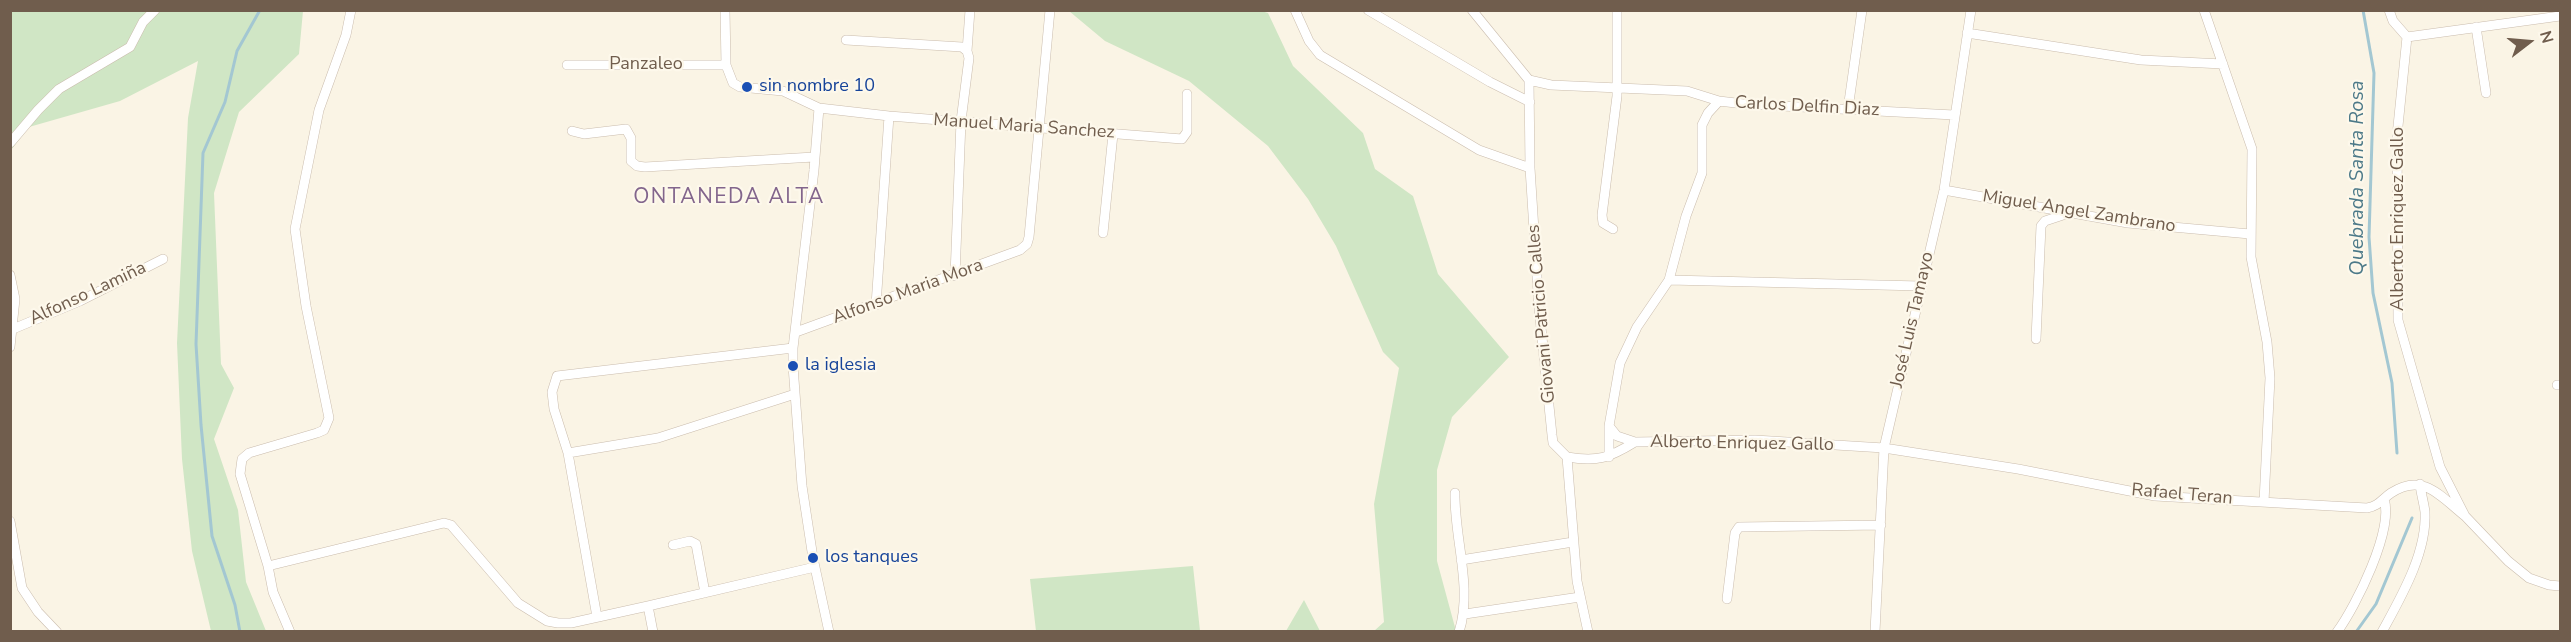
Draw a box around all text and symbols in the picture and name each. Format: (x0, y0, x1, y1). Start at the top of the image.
north arrow (2499, 12, 2559, 72)
text: N (2534, 28, 2559, 46)
street label: Panzaleo (609, 54, 683, 76)
place label: sin nombre 10 (759, 76, 875, 98)
marker: sin nombre 10 (740, 80, 754, 94)
water label: Quebrada Santa Rosa (2346, 80, 2370, 276)
street label: Carlos Delfin Diaz (1734, 92, 1880, 122)
street label: Manuel Maria Sanchez (933, 110, 1115, 144)
street label: Alberto Enriquez Gallo (2388, 127, 2410, 311)
district label: ONTANEDA ALTA (633, 185, 825, 211)
street label: Miguel Angel Zambrano (1981, 186, 2177, 238)
street label: Giovani Patricio Calles (1523, 224, 1561, 404)
street label: José Luis Tamayo (1887, 250, 1939, 390)
street label: Alfonso Maria Mora (830, 255, 986, 329)
street label: Alfonso Lamiña (26, 258, 150, 330)
place label: la iglesia (805, 355, 876, 377)
marker: la iglesia (786, 359, 800, 373)
street label: Alberto Enriquez Gallo (1650, 432, 1834, 456)
street label: Rafael Teran (2130, 480, 2234, 510)
place label: los tanques (825, 547, 918, 569)
marker: los tanques (806, 551, 820, 565)

